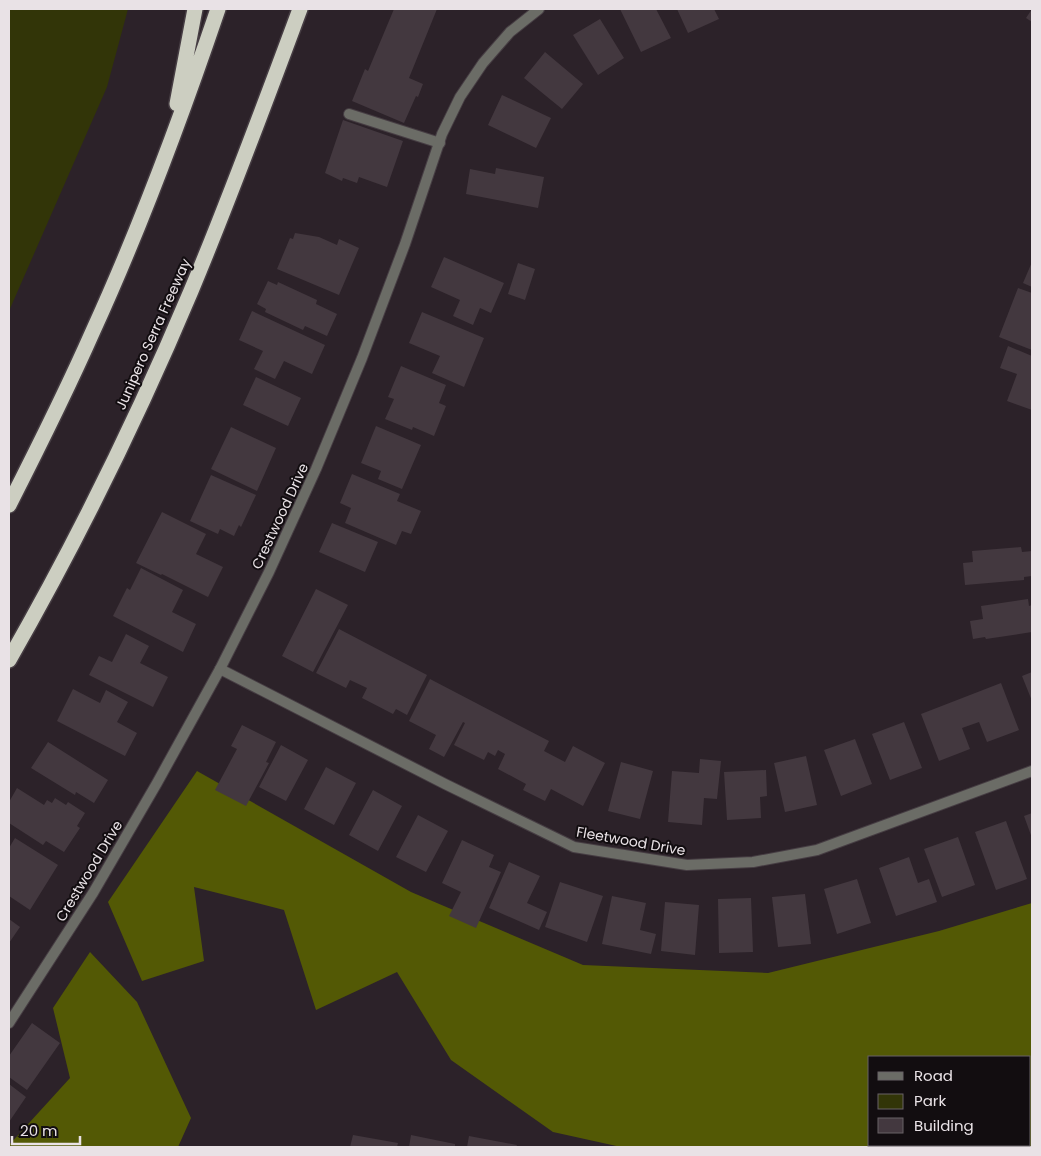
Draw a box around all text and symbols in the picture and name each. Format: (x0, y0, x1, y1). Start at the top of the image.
street label: Junipero Serra Freeway (111, 255, 196, 413)
street label: Crestwood Drive (247, 459, 313, 572)
street label: Crestwood Drive (51, 816, 127, 925)
street label: Fleetwood Drive (575, 822, 688, 861)
legend (868, 1056, 1031, 1146)
text: Road (914, 1065, 953, 1086)
text: Park (914, 1090, 946, 1111)
scale bar (12, 1114, 80, 1146)
text: Building (914, 1115, 974, 1136)
text: 20 m (20, 1120, 58, 1141)

